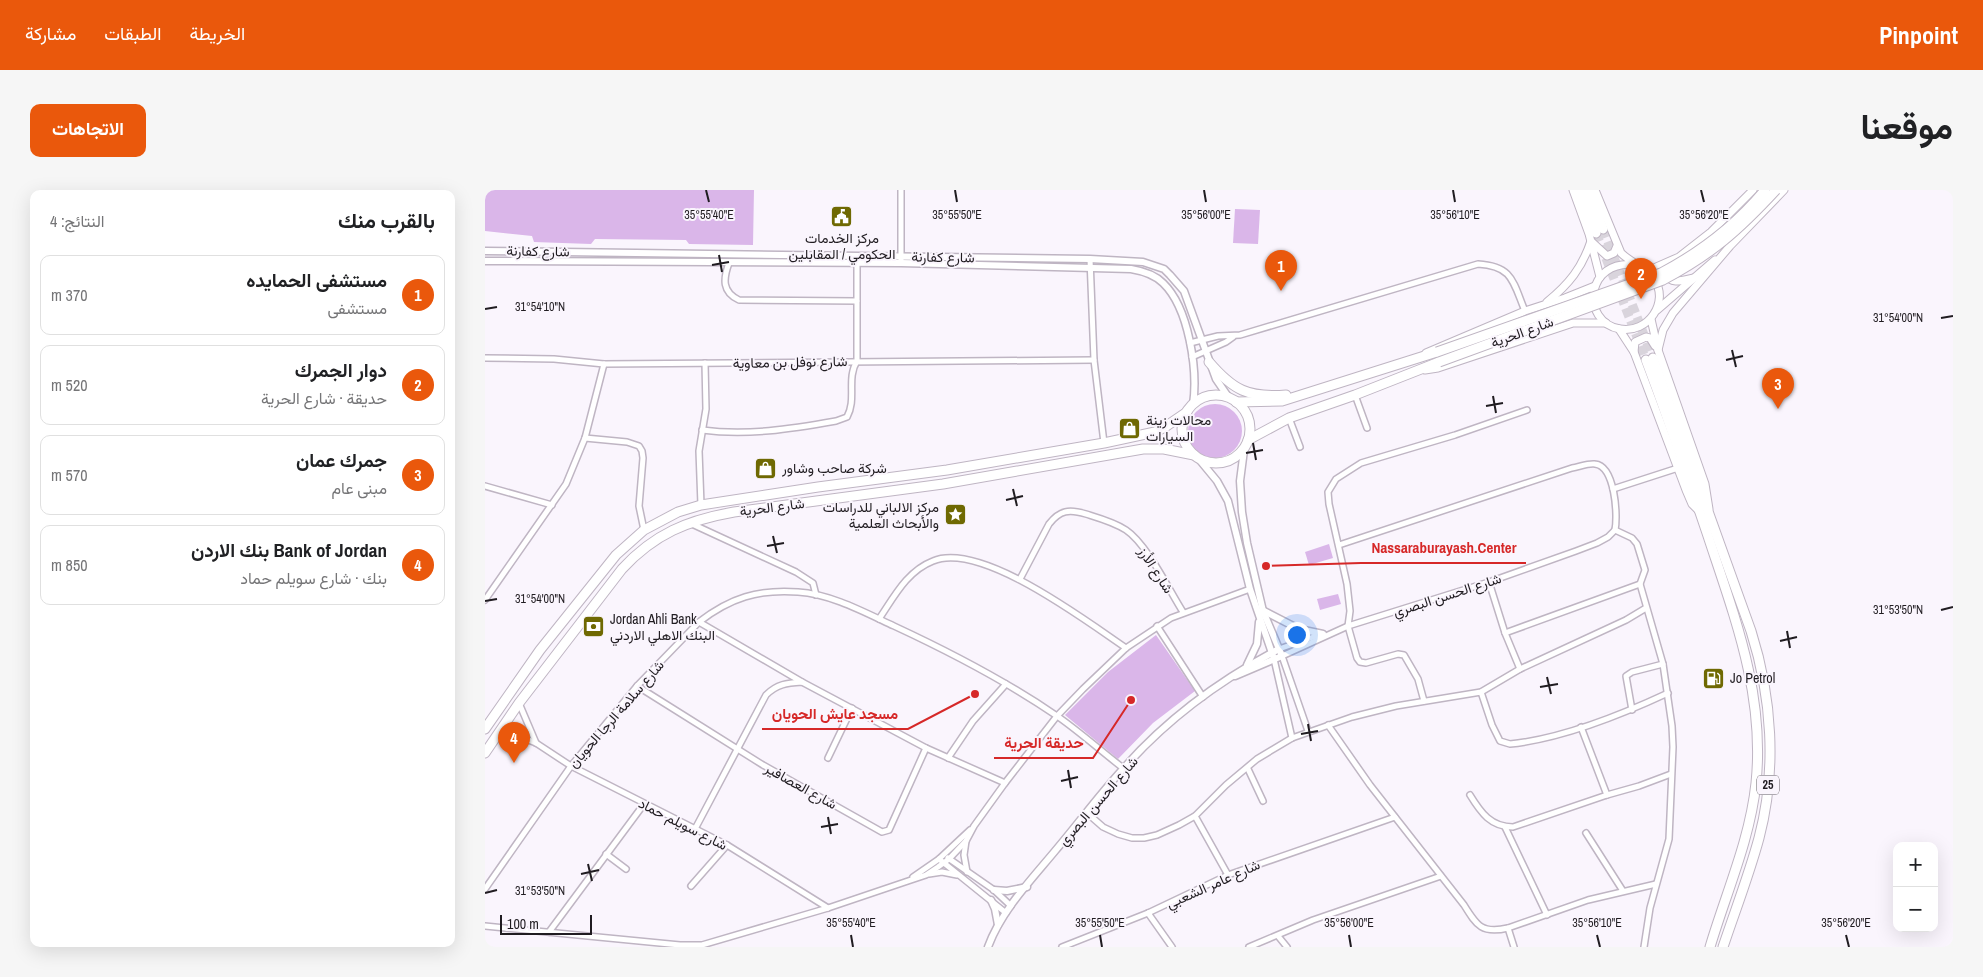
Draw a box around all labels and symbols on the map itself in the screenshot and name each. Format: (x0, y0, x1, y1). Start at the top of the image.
public building icon: مركز الخدمات الحكومي / المقابلين (830, 204, 854, 228)
text: 35°55'40"E (684, 207, 734, 223)
text: 35°55'50"E (932, 207, 982, 223)
text: 35°56'00"E (1181, 207, 1231, 223)
text: 35°56'10"E (1430, 207, 1480, 223)
text: 35°56'20"E (1679, 207, 1729, 223)
place label: مركز الخدمات الحكومي / المقابلين (789, 229, 895, 266)
street label: شارع كفارنة (506, 241, 570, 263)
street label: شارع كفارنة (911, 247, 975, 269)
pin: 1 (1265, 250, 1297, 291)
pin: 2 (1625, 258, 1657, 299)
text: 31°54'10"N (515, 299, 565, 315)
text: 31°54'00"N (1873, 310, 1923, 326)
street label: شارع الحرية (1488, 312, 1556, 353)
street label: شارع نوفل بن معاوية (732, 352, 848, 374)
pin: 3 (1762, 368, 1794, 409)
place label: محالات زينة السيارات (1146, 411, 1211, 445)
shop icon: محالات زينة السيارات (1118, 416, 1142, 440)
shop icon: شركة صاحب وشاور (754, 456, 778, 480)
place label: شركة صاحب وشاور (781, 459, 887, 477)
street label: شارع الحرية (739, 494, 806, 522)
place label: مركز الالباني للدراسات والأبحاث العلمية (823, 498, 939, 532)
place icon: مركز الالباني للدراسات والأبحاث العلمية (943, 503, 967, 527)
callout: Nassaraburayash.Center (1361, 533, 1526, 563)
text: Nassaraburayash.Center (1372, 537, 1517, 558)
street label: شارع الأرز (1132, 542, 1178, 598)
street label: شارع الحسن البصري (1391, 569, 1504, 624)
text: 31°54'00"N (515, 591, 565, 607)
text: 31°53'50"N (1873, 602, 1923, 618)
place label: Jordan Ahli Bank البنك الاهلي الاردني (610, 610, 715, 647)
bank icon: Jordan Ahli Bank البنك الاهلي الاردني (582, 615, 606, 639)
your location (1284, 622, 1310, 648)
street label: شارع سلامة الرجا الحويان (564, 656, 669, 773)
fuel station icon: Jo Petrol (1702, 666, 1726, 690)
place label: Jo Petrol (1730, 669, 1775, 687)
callout: مسجد عايش الحويان (762, 699, 908, 729)
text: مسجد عايش الحويان (772, 703, 898, 724)
pin: 4 (498, 722, 530, 763)
callout: حديقة الحرية (994, 728, 1093, 758)
text: حديقة الحرية (1004, 732, 1084, 753)
street label: شارع الحسن البصري (1054, 753, 1144, 851)
street label: شارع العصافير (760, 758, 840, 815)
road number: 25 (1757, 776, 1779, 794)
street label: شارع سويلم حماد (635, 794, 730, 856)
street label: شارع عامر الشعبي (1163, 855, 1264, 915)
text: 31°53'50"N (515, 883, 565, 899)
scale bar (500, 912, 593, 935)
text: 35°55'40"E (826, 915, 876, 931)
text: 35°55'50"E (1075, 915, 1125, 931)
text: 35°56'00"E (1324, 915, 1374, 931)
text: 35°56'10"E (1572, 915, 1622, 931)
text: 35°56'20"E (1821, 915, 1871, 931)

